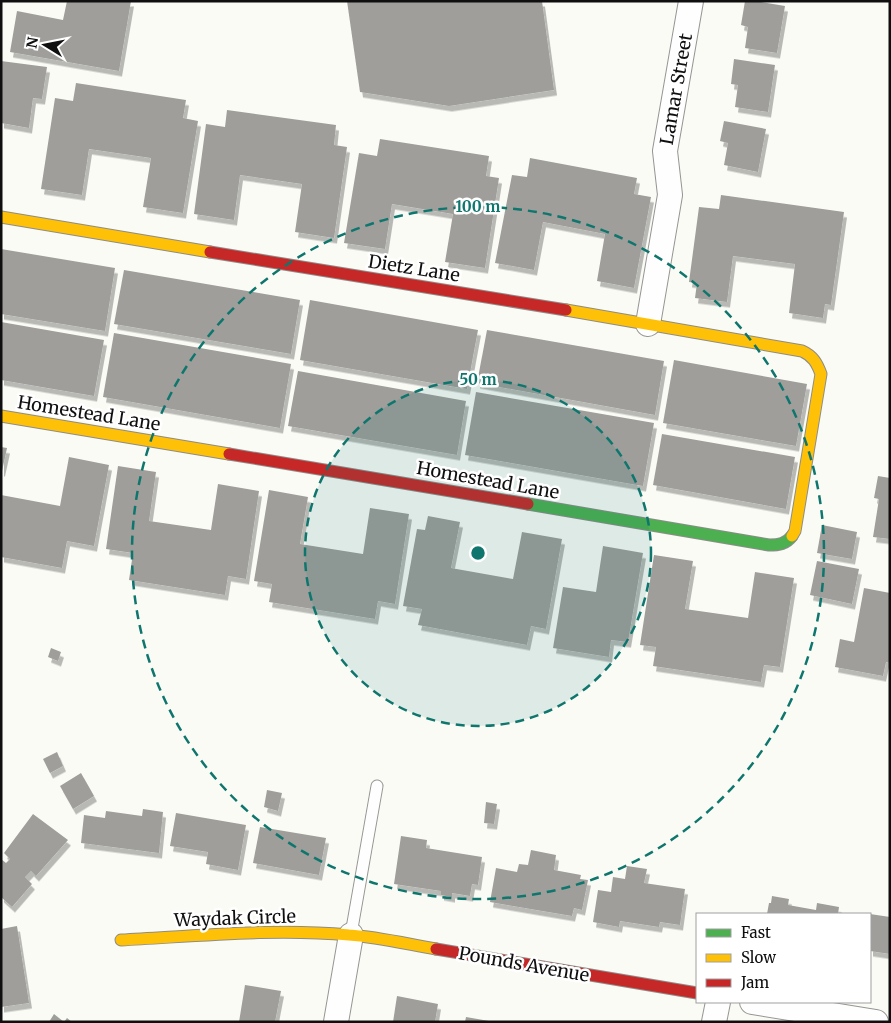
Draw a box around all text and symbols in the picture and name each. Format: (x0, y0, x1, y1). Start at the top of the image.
north arrow (20, 20, 70, 70)
street label: Lamar Street (655, 31, 697, 147)
text: N (22, 36, 42, 50)
text: 100 m (456, 197, 500, 216)
street label: Dietz Lane (367, 249, 461, 287)
text: 50 m (459, 370, 497, 389)
street label: Homestead Lane (16, 390, 162, 436)
street label: Homestead Lane (415, 456, 561, 504)
centre of rings (469, 544, 487, 562)
street label: Waydak Circle (173, 904, 296, 932)
legend (696, 913, 871, 1003)
text: Fast (741, 923, 771, 942)
street label: Pounds Avenue (457, 941, 591, 987)
text: Slow (741, 948, 776, 967)
text: Jam (740, 973, 769, 992)

